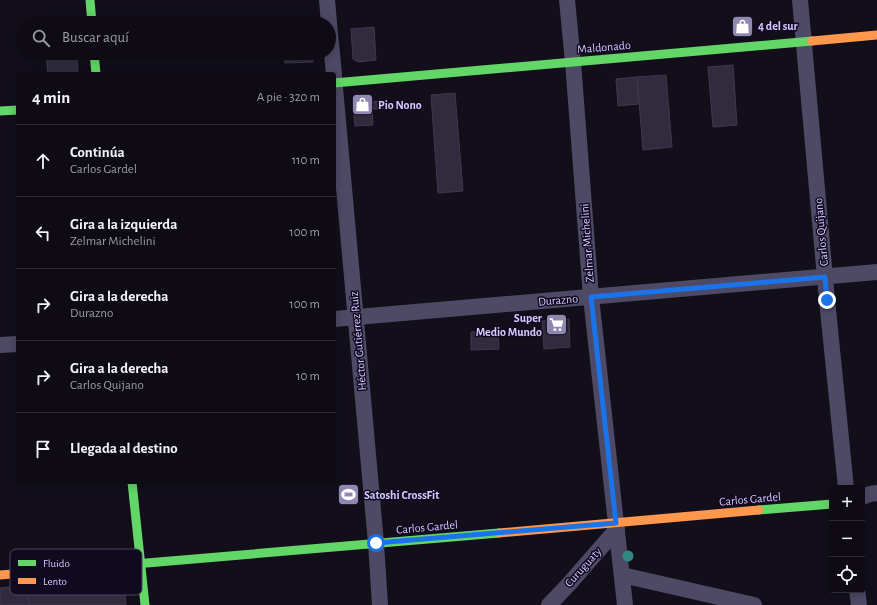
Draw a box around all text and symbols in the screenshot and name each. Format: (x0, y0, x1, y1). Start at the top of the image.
shop icon: 4 del sur (730, 13, 756, 39)
search box (16, 16, 336, 60)
place label: 4 del sur (758, 20, 799, 32)
icon: search (30, 27, 52, 49)
text: Buscar aquí (62, 30, 129, 45)
street label: Maldonado (577, 39, 631, 55)
text: 4 min (32, 89, 70, 106)
text: A pie · 320 m (257, 91, 320, 104)
shop icon: Pio Nono (350, 92, 376, 118)
place label: Pio Nono (378, 99, 422, 111)
text: Continúa (70, 145, 125, 160)
icon: ahead (32, 150, 54, 172)
text: 110 m (292, 154, 320, 167)
text: Carlos Gardel (70, 163, 137, 176)
street label: Carlos Quijano (812, 197, 831, 267)
street label: Zelmar Michelini (578, 203, 596, 283)
text: Gira a la izquierda (70, 217, 177, 232)
icon: left (32, 222, 54, 244)
text: 100 m (289, 226, 320, 239)
text: Zelmar Michelini (70, 235, 156, 248)
text: Gira a la derecha (70, 289, 169, 304)
street label: Héctor Gutiérrez Ruiz (348, 291, 368, 391)
route end (818, 291, 836, 309)
street label: Durazno (538, 292, 579, 308)
icon: right (32, 294, 54, 316)
text: 100 m (289, 298, 320, 311)
text: Durazno (70, 307, 113, 320)
place label: Super Medio Mundo (476, 312, 543, 338)
supermarket icon: Super Medio Mundo (544, 312, 570, 338)
text: Gira a la derecha (70, 361, 169, 376)
icon: right (32, 366, 54, 388)
text: 10 m (296, 370, 320, 383)
text: Carlos Quijano (70, 379, 144, 392)
icon: arrive (32, 438, 54, 460)
text: Llegada al destino (70, 441, 178, 456)
sports icon: Satoshi CrossFit (335, 482, 361, 508)
map controls (829, 485, 865, 593)
button: + (829, 485, 865, 521)
place label: Satoshi CrossFit (364, 489, 439, 501)
street label: Carlos Gardel (719, 490, 781, 508)
street label: Carlos Gardel (396, 518, 458, 536)
button: − (829, 521, 865, 557)
route start (367, 534, 385, 552)
street label: Curuguaty (562, 545, 604, 590)
legend (10, 549, 142, 595)
button: locate (829, 557, 865, 593)
text: Fluido (43, 558, 70, 569)
text: Lento (43, 576, 67, 587)

